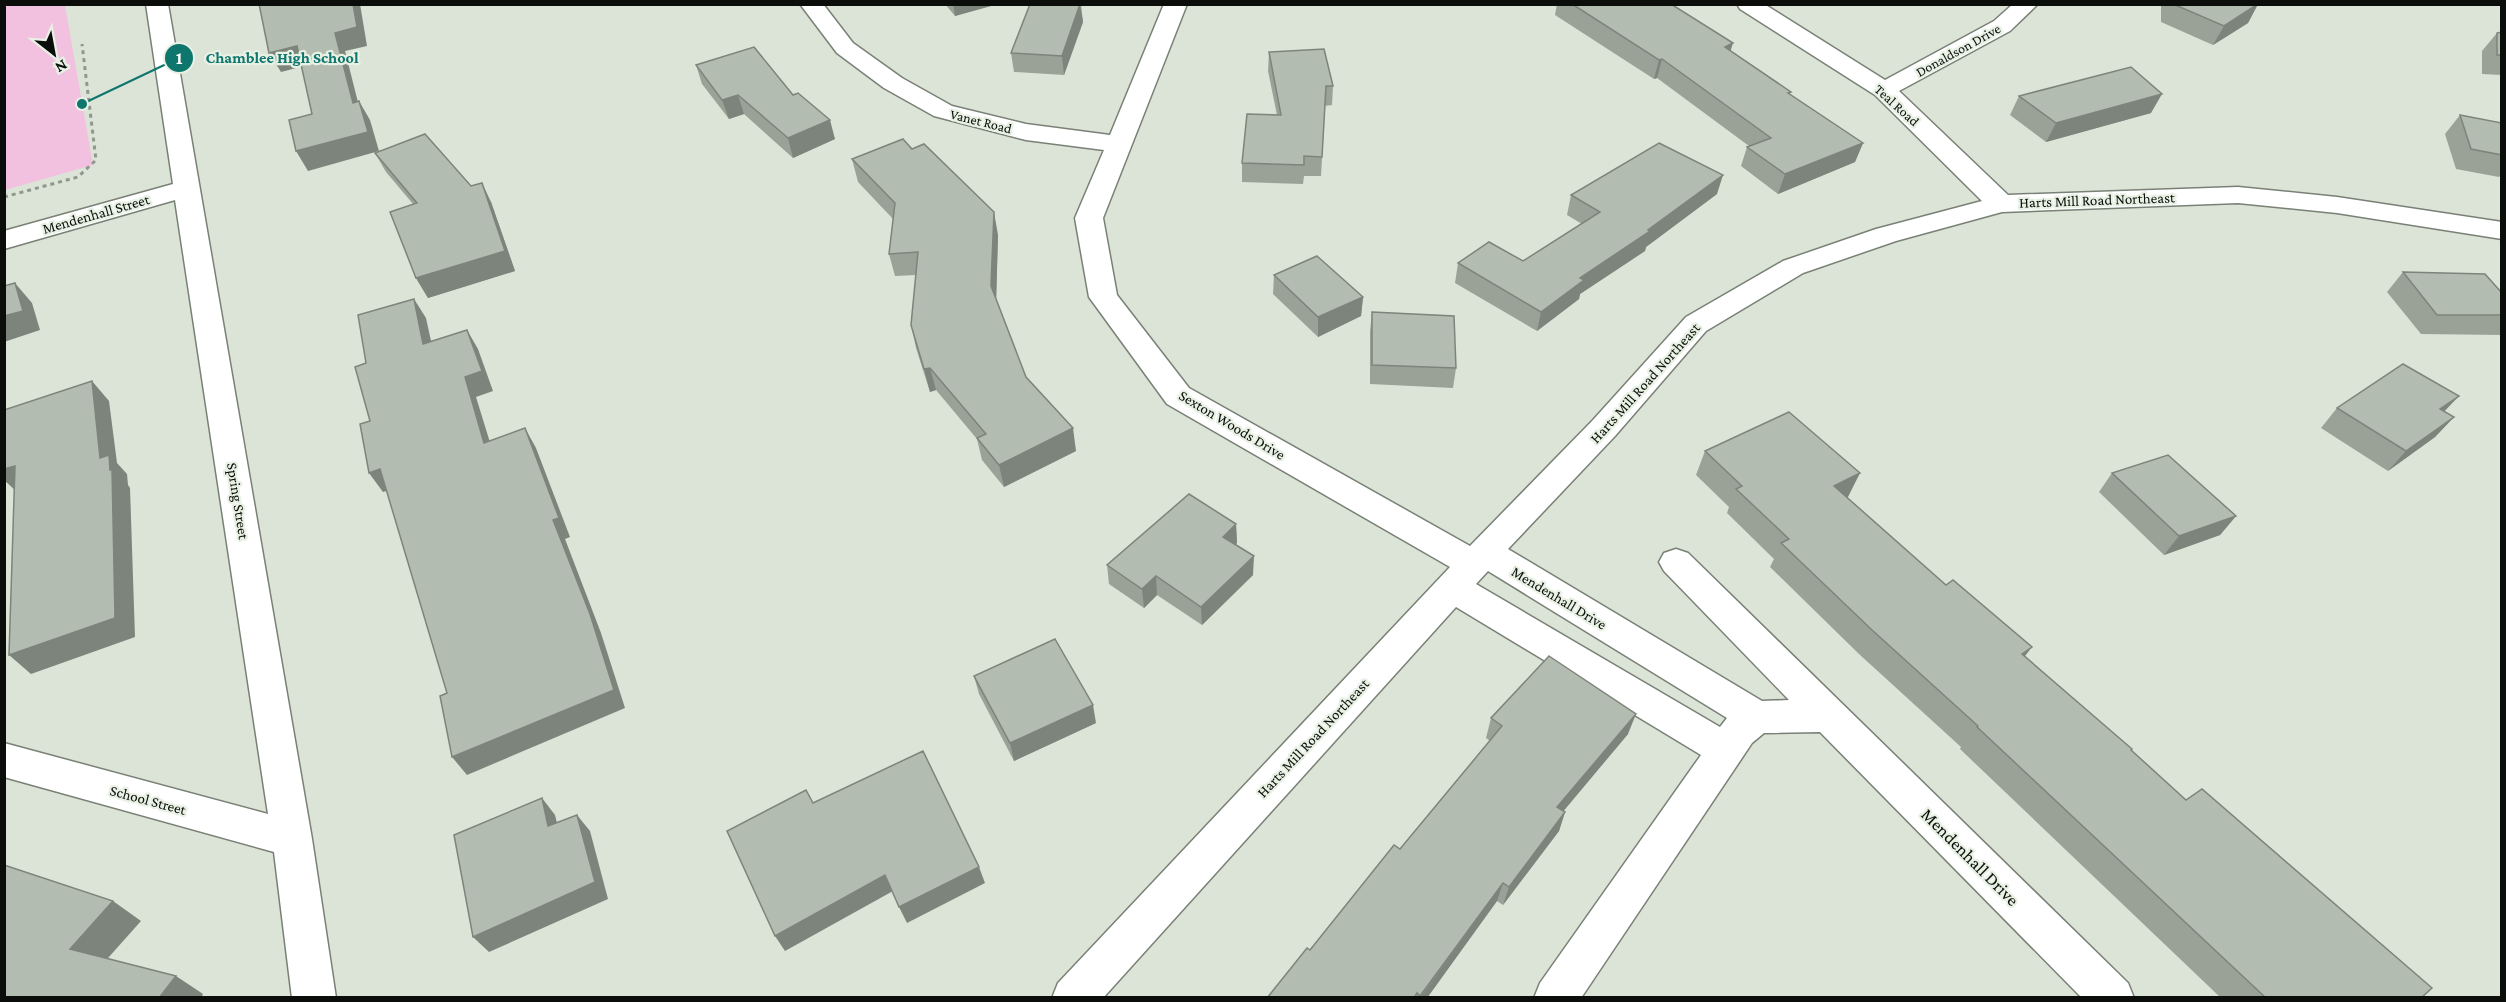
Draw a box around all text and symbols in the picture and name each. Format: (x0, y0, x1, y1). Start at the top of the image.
street label: Donaldson Drive (1913, 20, 2003, 80)
north arrow (24, 24, 84, 84)
callout: Chamblee High School (164, 41, 371, 75)
text: 1 (176, 48, 183, 68)
text: Chamblee High School (205, 49, 359, 66)
text: N (52, 56, 71, 77)
street label: Teal Road (1871, 81, 1923, 130)
street label: Vanet Road (948, 106, 1014, 137)
street label: Harts Mill Road Northeast (2019, 189, 2176, 211)
street label: Mendenhall Street (41, 191, 152, 237)
street label: Harts Mill Road Northeast (1587, 319, 1704, 446)
street label: Sexton Woods Drive (1176, 387, 1288, 463)
street label: Spring Street (223, 462, 252, 542)
street label: Mendenhall Drive (1509, 563, 1610, 633)
street label: Harts Mill Road Northeast (1254, 675, 1373, 800)
street label: School Street (108, 782, 189, 818)
street label: Mendenhall Drive (1917, 804, 2023, 910)

